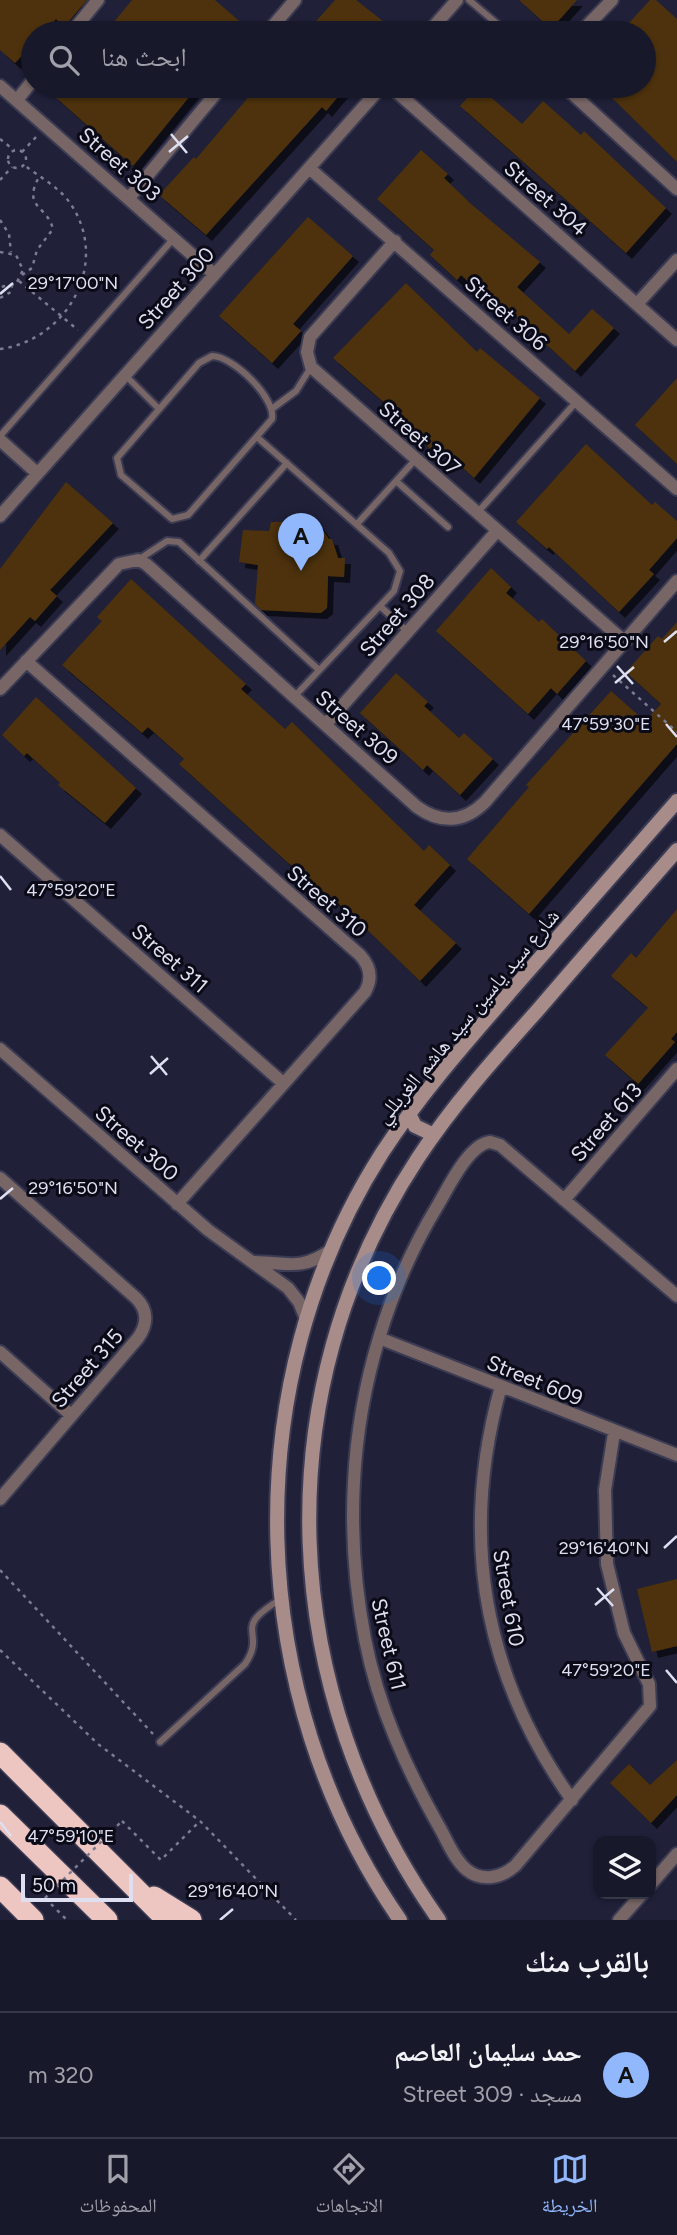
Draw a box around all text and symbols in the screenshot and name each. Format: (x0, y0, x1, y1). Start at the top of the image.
search box (21, 21, 656, 98)
icon: search (45, 41, 83, 79)
text: ابحث هنا (101, 41, 187, 73)
street label: Street 303 (74, 122, 166, 206)
street label: Street 304 (499, 155, 593, 241)
street label: Street 300 (132, 242, 220, 334)
street label: Street 306 (460, 271, 552, 356)
text: 29°17'00"N (28, 272, 118, 294)
street label: Street 307 (374, 396, 466, 480)
pin: A (278, 513, 324, 571)
street label: Street 308 (354, 568, 440, 662)
text: 29°16'50"N (559, 631, 649, 653)
street label: Street 309 (311, 685, 403, 769)
text: 47°59'30"E (561, 713, 651, 735)
street label: Street 310 (282, 860, 372, 942)
text: 47°59'20"E (26, 879, 116, 901)
street label: شارع سيد ياسين سيد هاشم الغربللي (370, 904, 568, 1131)
street label: Street 311 (127, 918, 213, 998)
street label: Street 613 (565, 1078, 647, 1166)
street label: Street 300 (90, 1100, 184, 1186)
text: 29°16'50"N (28, 1177, 118, 1199)
your location (362, 1261, 396, 1295)
street label: Street 315 (46, 1324, 128, 1412)
street label: Street 609 (483, 1349, 587, 1411)
text: 29°16'40"N (559, 1537, 649, 1559)
street label: Street 610 (488, 1548, 530, 1648)
street label: Street 611 (366, 1596, 412, 1692)
text: 47°59'20"E (561, 1659, 651, 1681)
text: 47°59'10"E (27, 1825, 115, 1847)
map controls (593, 1836, 656, 1899)
button: layers (593, 1836, 656, 1899)
scale bar (21, 1871, 133, 1903)
text: 50 m (32, 1874, 76, 1897)
text: 29°16'40"N (188, 1880, 278, 1902)
text: بالقرب منك (525, 1943, 649, 1980)
text: حمد سليمان العاصم (394, 2036, 582, 2068)
text: 320 m (28, 2061, 93, 2089)
text: A (618, 2061, 634, 2089)
text: مسجد · Street 309 (402, 2080, 582, 2108)
tab: المحفوظات (79, 2150, 157, 2224)
tab: الاتجاهات (315, 2150, 383, 2224)
tab: الخريطة (542, 2150, 598, 2224)

